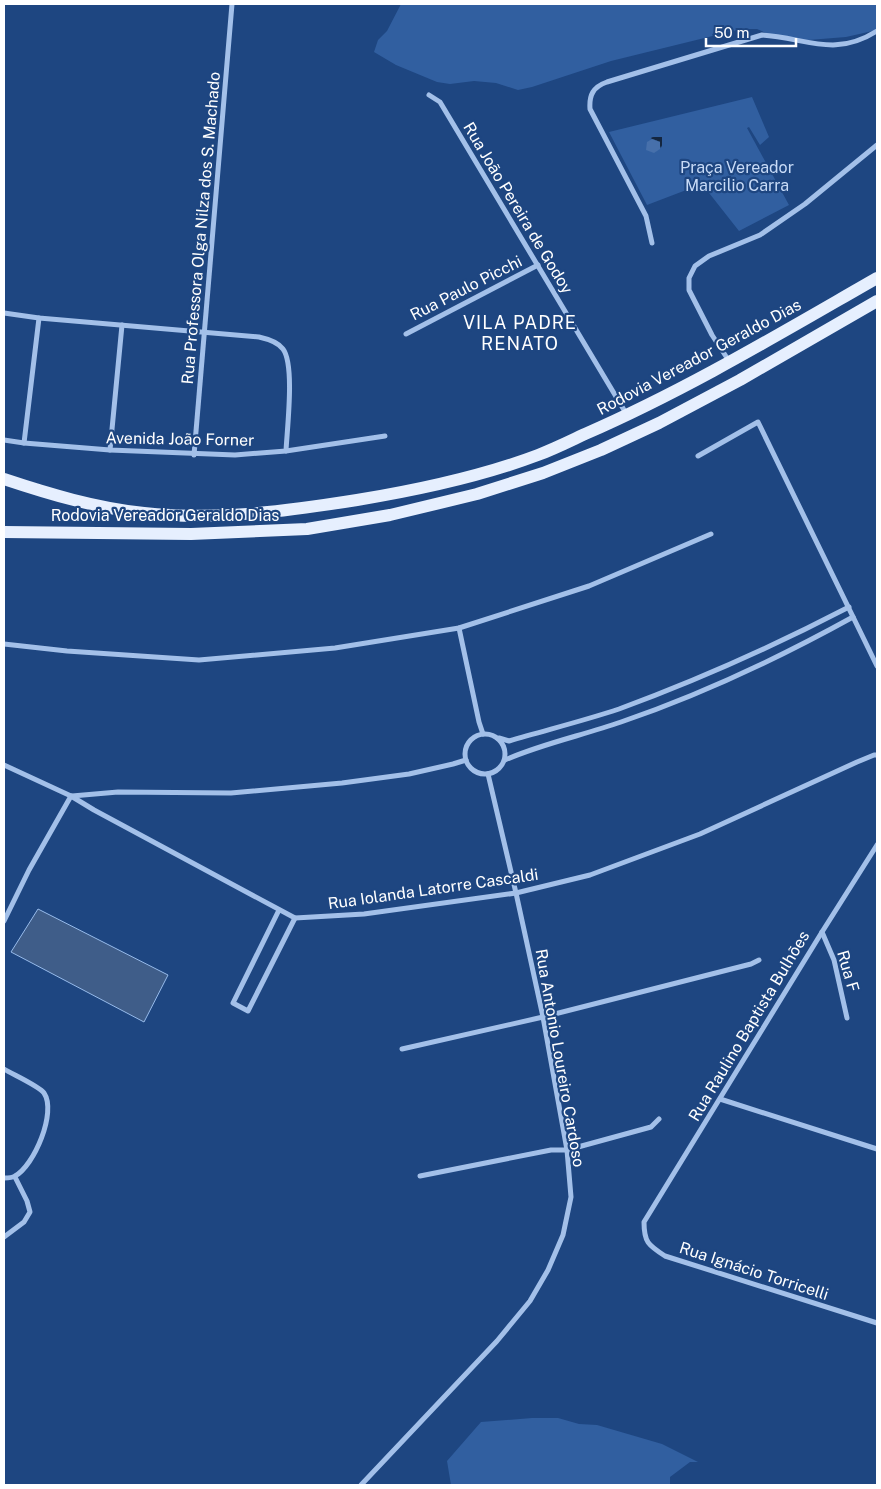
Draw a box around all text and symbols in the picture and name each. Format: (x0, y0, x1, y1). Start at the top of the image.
scale bar (706, 15, 796, 47)
text: 50 m (714, 24, 749, 41)
street label: Rua Professora Olga Nilza dos S. Machado (178, 71, 224, 385)
street label: Rua João Pereira de Godoy (459, 119, 577, 298)
park label: Praça Vereador Marcilio Carra (680, 158, 794, 195)
street label: Rua Paulo Picchi (407, 252, 525, 324)
street label: Rodovia Vereador Geraldo Dias (594, 295, 804, 419)
district label: VILA PADRE RENATO (463, 312, 577, 354)
street label: Avenida João Forner (105, 428, 255, 450)
street label: Rodovia Vereador Geraldo Dias (51, 506, 279, 525)
street label: Rua Iolanda Latorre Cascaldi (327, 865, 539, 913)
street label: Rua Raulino Baptista Bulhões (685, 927, 813, 1125)
street label: Rua Antonio Loureiro Cardoso (531, 947, 589, 1169)
street label: Rua F (833, 948, 863, 994)
street label: Rua Ignácio Torricelli (677, 1238, 831, 1304)

